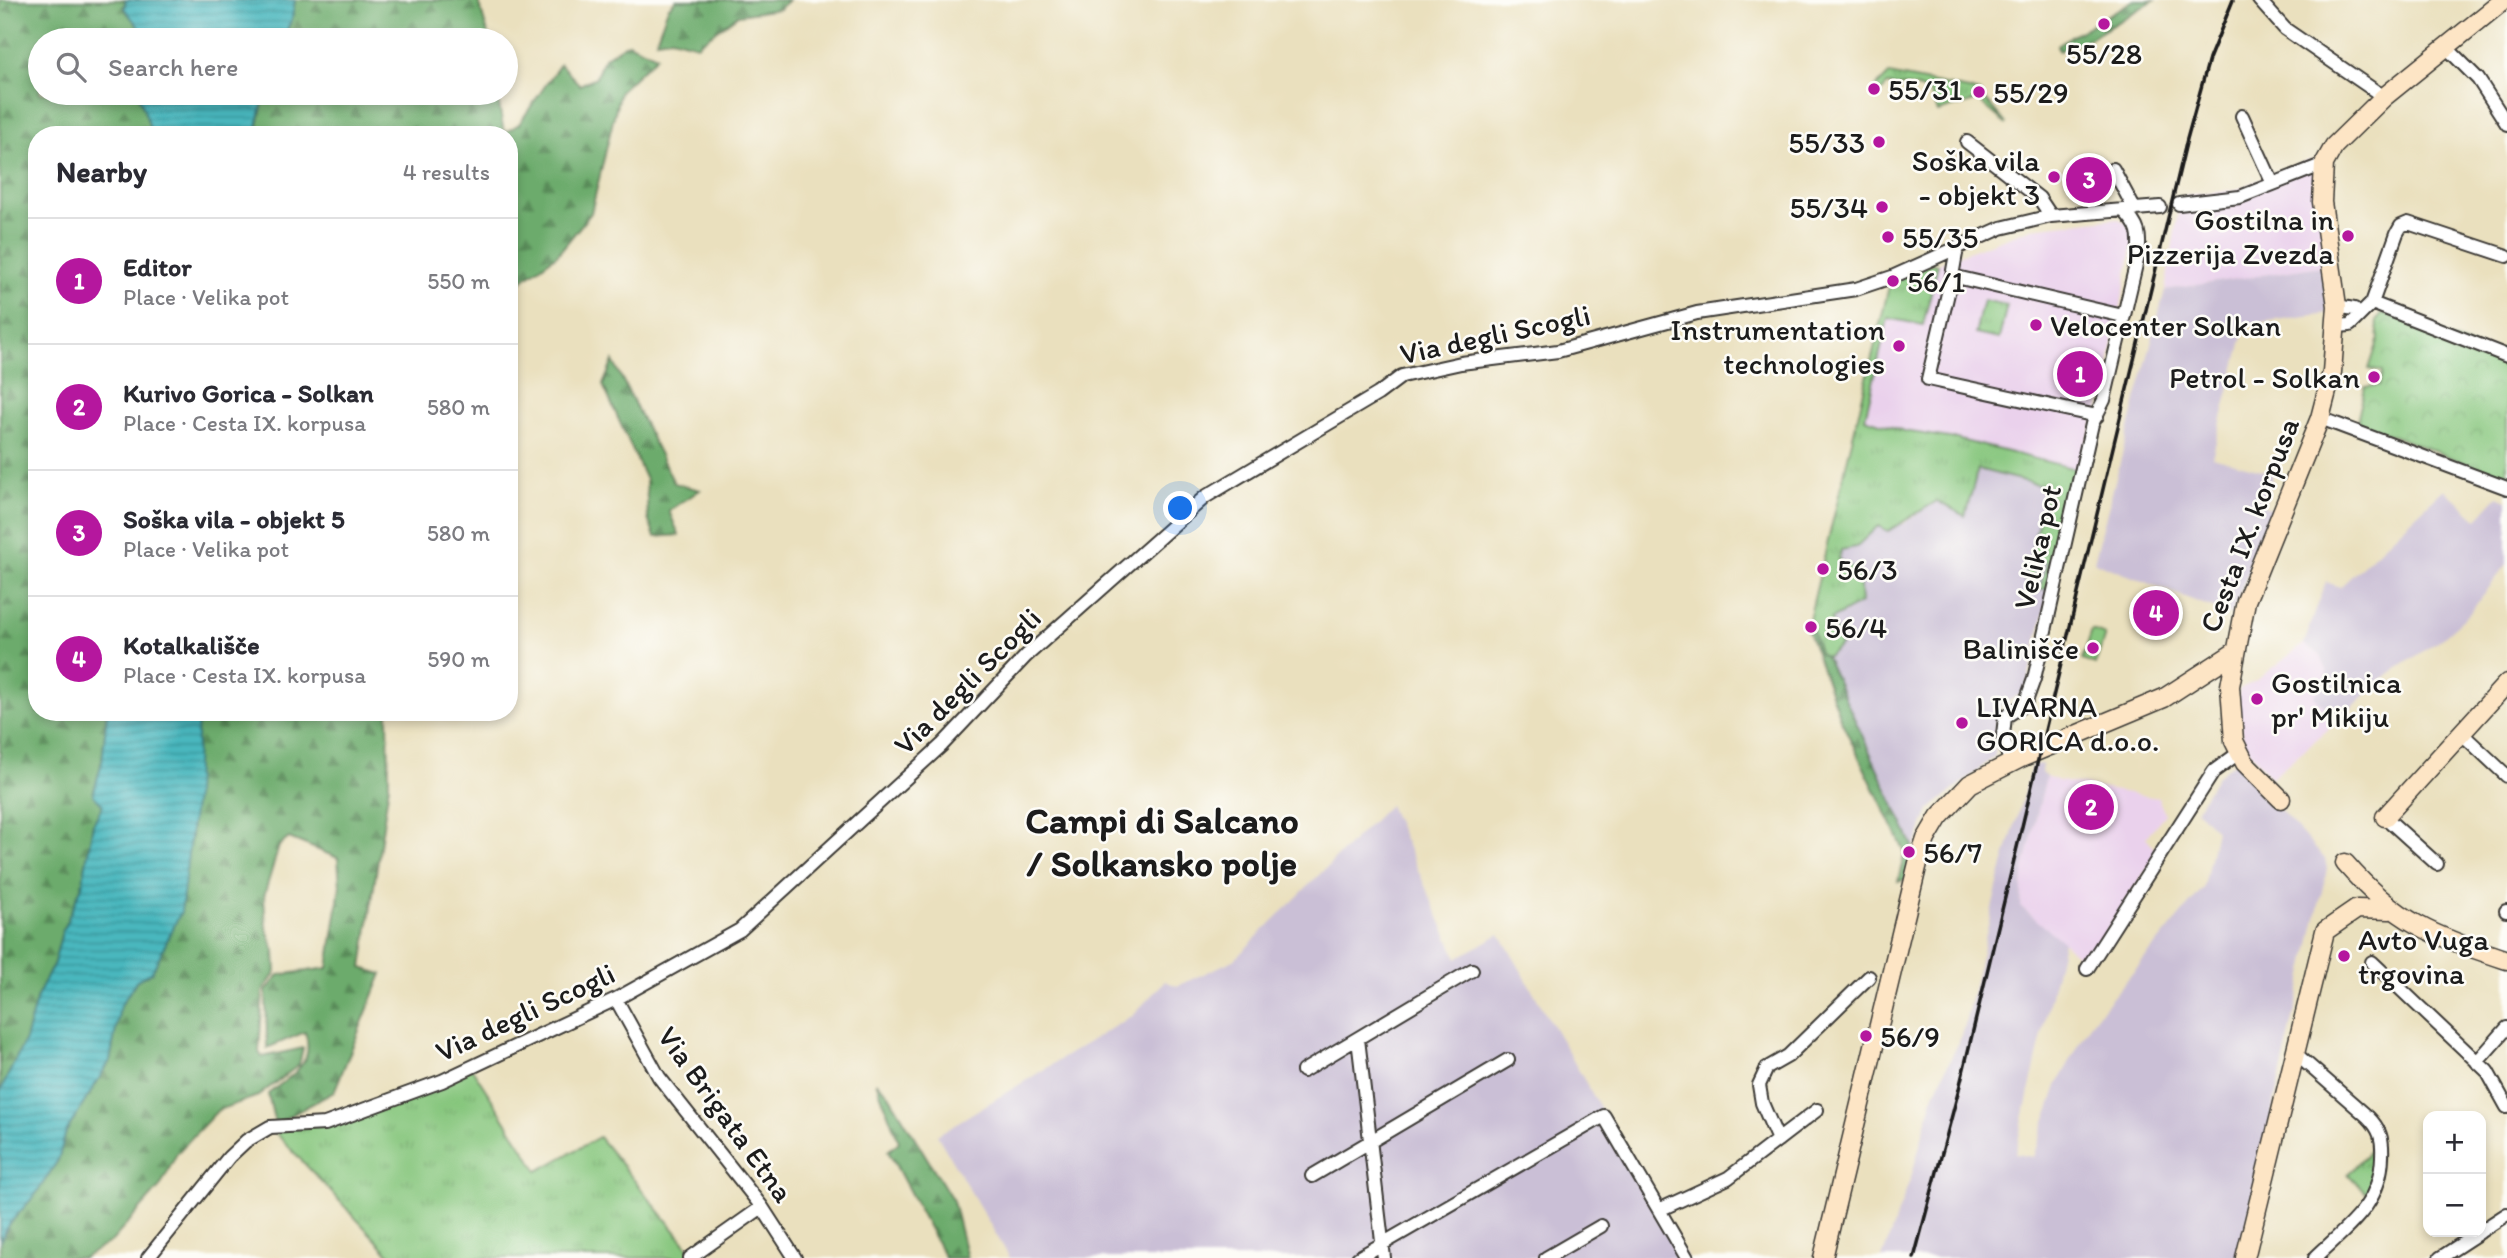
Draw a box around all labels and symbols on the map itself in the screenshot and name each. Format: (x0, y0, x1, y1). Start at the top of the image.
marker: 55/28 (2096, 16, 2112, 32)
place label: 55/28 (2066, 35, 2142, 72)
place label: 55/31 (1888, 71, 1962, 108)
place label: 55/29 (1993, 74, 2069, 111)
marker: 55/31 (1866, 81, 1882, 97)
marker: 55/29 (1971, 84, 1987, 100)
place label: 55/33 (1788, 124, 1865, 161)
marker: 55/33 (1871, 134, 1887, 150)
place label: Soška vila - objekt 3 (1912, 142, 2040, 213)
pin: 3 (2066, 154, 2112, 206)
marker: Soška vila - objekt 3 (2046, 169, 2062, 185)
place label: 55/34 (1789, 189, 1868, 226)
marker: 55/34 (1874, 199, 1890, 215)
place label: Gostilna in Pizzerija Zvezda (2127, 201, 2334, 272)
place label: 55/35 (1902, 219, 1978, 256)
marker: Gostilna in Pizzerija Zvezda (2340, 228, 2356, 244)
marker: 55/35 (1880, 229, 1896, 245)
place label: 56/1 (1907, 263, 1965, 300)
marker: 56/1 (1885, 273, 1901, 289)
street label: Via degli Scogli (1396, 296, 1594, 372)
place label: Velocenter Solkan (2050, 307, 2281, 344)
place label: Instrumentation technologies (1670, 311, 1885, 382)
marker: Velocenter Solkan (2028, 317, 2044, 333)
marker: Instrumentation technologies (1891, 338, 1907, 354)
pin: 1 (2057, 348, 2103, 400)
place label: Petrol - Solkan (2169, 359, 2360, 396)
marker: Petrol - Solkan (2366, 369, 2382, 385)
street label: Cesta IX. korpusa (2191, 412, 2307, 638)
street label: Velika pot (2005, 481, 2069, 613)
your location (1163, 491, 1197, 525)
place label: 56/3 (1837, 551, 1898, 588)
marker: 56/3 (1815, 561, 1831, 577)
pin: 4 (2133, 587, 2179, 639)
street label: Via degli Scogli (885, 599, 1049, 763)
place label: 56/4 (1825, 609, 1887, 646)
marker: 56/4 (1803, 619, 1819, 635)
place label: Balinišče (1962, 630, 2079, 667)
marker: Balinišče (2085, 640, 2101, 656)
place label: Gostilnica pr' Mikiju (2271, 664, 2402, 735)
place label: LIVARNA GORICA d.o.o. (1976, 688, 2159, 759)
marker: Gostilnica pr' Mikiju (2249, 691, 2265, 707)
marker: LIVARNA GORICA d.o.o. (1954, 715, 1970, 731)
pin: 2 (2068, 781, 2114, 833)
district label: Campi di Salcano / Solkansko polje (1025, 798, 1299, 885)
place label: 56/7 (1923, 834, 1982, 871)
marker: 56/7 (1901, 844, 1917, 860)
place label: Avto Vuga trgovina (2358, 921, 2489, 992)
marker: Avto Vuga trgovina (2336, 948, 2352, 964)
street label: Via degli Scogli (429, 954, 621, 1070)
place label: 56/9 (1880, 1018, 1940, 1055)
street label: Via Brigata Etna (650, 1019, 802, 1210)
marker: 56/9 (1858, 1028, 1874, 1044)

